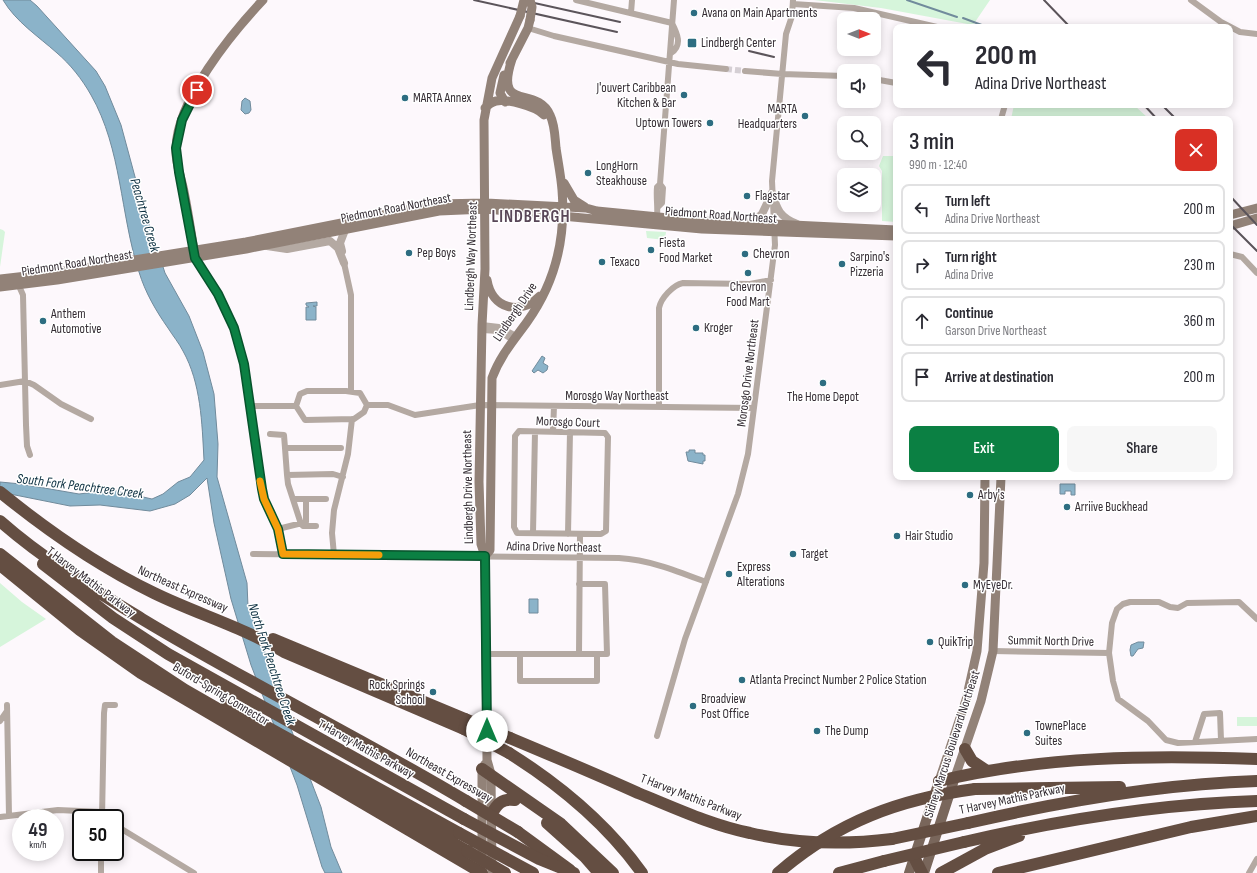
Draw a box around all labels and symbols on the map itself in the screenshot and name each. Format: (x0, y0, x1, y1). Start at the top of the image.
place label: Avana on Main Apartments (701, 5, 818, 21)
marker: Avana on Main Apartments (689, 8, 699, 18)
north arrow (837, 12, 881, 56)
place label: Lindbergh Center (701, 35, 776, 51)
marker: Lindbergh Center (686, 37, 698, 49)
pin (180, 73, 214, 107)
place label: J'ouvert Caribbean Kitchen & Bar (596, 80, 676, 111)
place label: MARTA Annex (413, 90, 472, 106)
marker: J'ouvert Caribbean Kitchen & Bar (679, 90, 689, 100)
marker: MARTA Annex (400, 93, 410, 103)
place label: MARTA Headquarters (738, 101, 797, 132)
marker: MARTA Headquarters (800, 111, 810, 121)
place label: Uptown Towers (636, 115, 702, 131)
marker: Uptown Towers (705, 118, 715, 128)
place label: LongHorn Steakhouse (596, 158, 647, 189)
marker: LongHorn Steakhouse (583, 168, 593, 178)
water label: Peachtree Creek (126, 176, 164, 255)
place label: Flagstar (755, 188, 790, 204)
street label: Piedmont Road Northeast (339, 189, 453, 227)
marker: Flagstar (742, 191, 752, 201)
street label: Lindbergh Way Northeast (461, 201, 481, 311)
street label: Piedmont Road Northeast (665, 203, 777, 227)
district label: LINDBERGH (492, 207, 570, 227)
place label: Fiesta Food Market (659, 235, 712, 266)
place label: Pep Boys (417, 245, 456, 261)
marker: Fiesta Food Market (646, 245, 656, 255)
street label: Piedmont Road Northeast (20, 246, 134, 280)
place label: Chevron (753, 246, 790, 262)
marker: Pep Boys (404, 248, 414, 258)
marker: Chevron (740, 249, 750, 259)
place label: Sarpino's Pizzeria (850, 249, 890, 280)
place label: Texaco (610, 254, 640, 270)
marker: Texaco (597, 257, 607, 267)
marker: Sarpino's Pizzeria (837, 259, 847, 269)
marker: Chevron Food Mart (743, 268, 753, 278)
street label: Lindbergh Drive (489, 279, 541, 345)
place label: Chevron Food Mart (726, 279, 770, 310)
place label: Anthem Automotive (50, 306, 102, 337)
marker: Anthem Automotive (38, 316, 48, 326)
street label: Morosgo Drive Northeast (733, 318, 763, 428)
place label: Kroger (704, 320, 733, 336)
marker: Kroger (691, 323, 701, 333)
marker: The Home Depot (818, 378, 828, 388)
street label: Morosgo Way Northeast (565, 388, 669, 404)
place label: The Home Depot (787, 389, 859, 405)
street label: Morosgo Court (536, 413, 600, 431)
street label: Lindbergh Drive Northeast (459, 430, 477, 544)
water label: South Fork Peachtree Creek (16, 470, 145, 502)
place label: Arby's (977, 487, 1005, 503)
marker: Arby's (965, 490, 975, 500)
place label: Arriive Buckhead (1074, 499, 1148, 515)
marker: Arriive Buckhead (1062, 502, 1072, 512)
place label: Hair Studio (905, 528, 953, 544)
marker: Hair Studio (892, 531, 902, 541)
street label: Adina Drive Northeast (505, 538, 602, 556)
street label: T Harvey Mathis Parkway (43, 543, 139, 621)
place label: Target (801, 546, 828, 562)
marker: Target (788, 549, 798, 559)
place label: Express Alterations (736, 559, 785, 590)
street label: Northeast Expressway (135, 562, 231, 616)
marker: Express Alterations (724, 569, 734, 579)
place label: MyEyeDr. (973, 577, 1013, 593)
marker: MyEyeDr. (960, 580, 970, 590)
water label: North Fork Peachtree Creek (244, 601, 300, 728)
street label: Summit North Drive (1008, 632, 1094, 650)
place label: QuikTrip (938, 634, 973, 650)
marker: QuikTrip (925, 637, 935, 647)
street label: Buford-Spring Connector (170, 659, 272, 729)
street label: Sidney Marcus Boulevard Northeast (921, 668, 983, 820)
place label: Atlanta Precinct Number 2 Police Station (749, 672, 927, 688)
marker: Atlanta Precinct Number 2 Police Station (737, 675, 747, 685)
place label: Rock Springs School (369, 677, 425, 708)
marker: Rock Springs School (428, 687, 438, 697)
place label: Broadview Post Office (701, 691, 749, 722)
marker: Broadview Post Office (688, 701, 698, 711)
position arrow (466, 710, 508, 752)
street label: T Harvey Mathis Parkway (315, 716, 417, 782)
place label: TownePlace Suites (1035, 718, 1086, 749)
place label: The Dump (825, 723, 869, 739)
marker: The Dump (812, 726, 822, 736)
marker: TownePlace Suites (1022, 728, 1032, 738)
street label: Northeast Expressway (403, 744, 495, 806)
street label: T Harvey Mathis Parkway (638, 770, 744, 824)
street label: T Harvey Mathis Parkway (958, 780, 1066, 818)
speed limit sign: 50 (72, 809, 124, 861)

